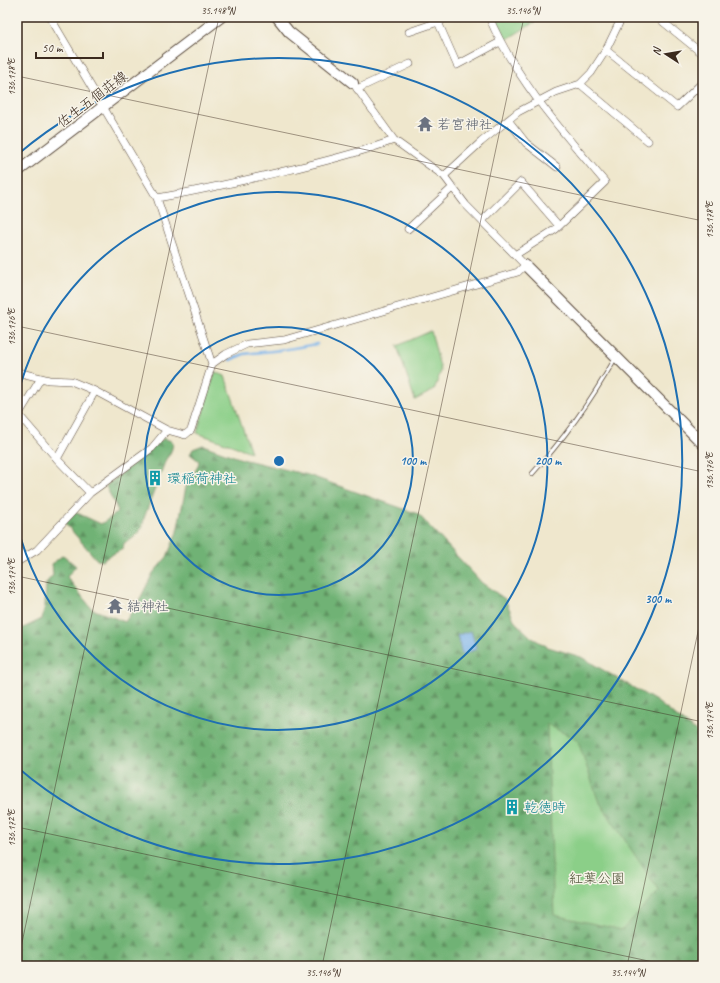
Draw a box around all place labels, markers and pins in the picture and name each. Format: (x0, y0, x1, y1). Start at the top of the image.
temple icon: 若宮神社 (416, 115, 434, 133)
place label: 若宮神社 (437, 116, 493, 133)
centre of rings (272, 454, 286, 468)
building icon: 環稲荷神社 (146, 469, 164, 487)
place label: 環稲荷神社 (167, 470, 237, 487)
temple icon: 結神社 (106, 597, 124, 615)
place label: 結神社 (127, 598, 169, 615)
building icon: 乾徳時 (503, 798, 521, 816)
place label: 乾徳時 (524, 799, 566, 816)

